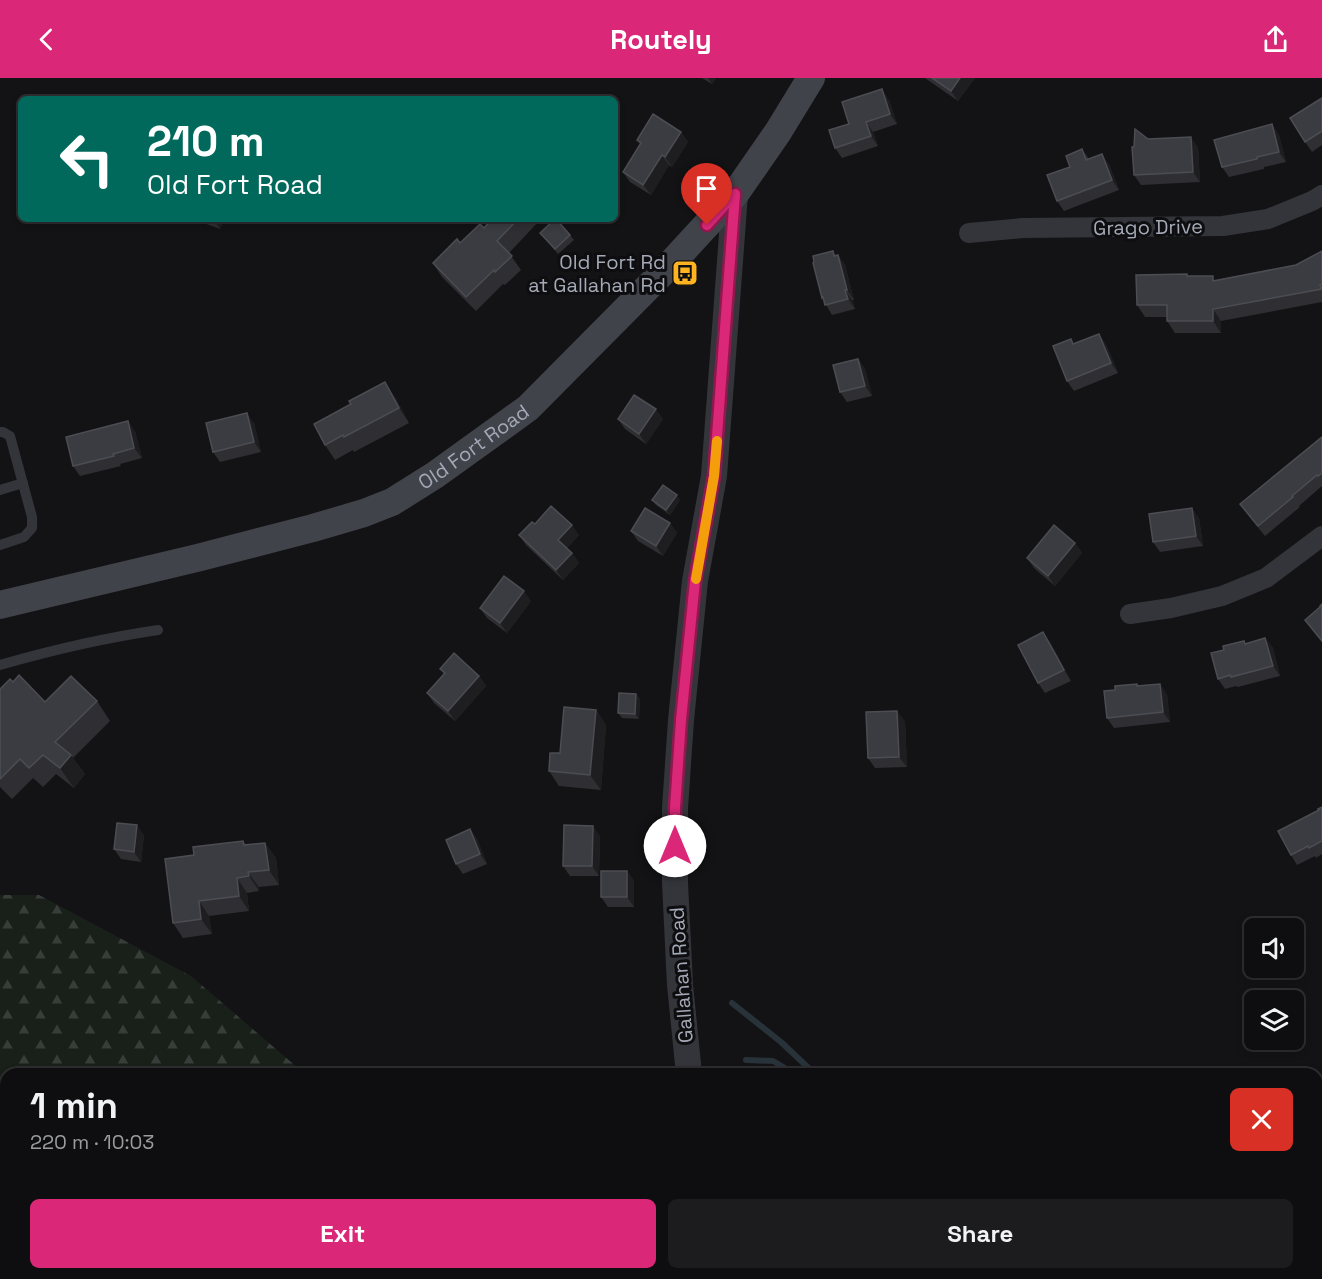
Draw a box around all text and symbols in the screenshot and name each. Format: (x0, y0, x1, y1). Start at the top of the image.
text: Routely (610, 22, 712, 57)
icon: back (30, 23, 63, 56)
icon: share (1259, 23, 1292, 56)
text: 210 m (147, 115, 265, 168)
icon: left (48, 120, 126, 198)
pin (681, 163, 732, 225)
text: Old Fort Road (147, 167, 323, 202)
icon: arrive (690, 172, 723, 205)
street label: Grago Drive (1093, 213, 1203, 241)
place label: Old Fort Rd at Gallahan Rd (528, 249, 666, 298)
bus stop icon: Old Fort Rd at Gallahan Rd (670, 258, 700, 288)
street label: Old Fort Road (413, 398, 534, 495)
position arrow (643, 814, 707, 878)
street label: Gallahan Road (663, 906, 699, 1044)
map controls (1244, 918, 1304, 1050)
button: sound (1244, 918, 1304, 978)
button: layers (1244, 990, 1304, 1050)
text: 1 min (30, 1083, 118, 1129)
button: close (1230, 1088, 1293, 1151)
text: 220 m · 10:03 (30, 1129, 154, 1155)
button: Exit (30, 1199, 656, 1268)
button: Share (668, 1199, 1293, 1268)

